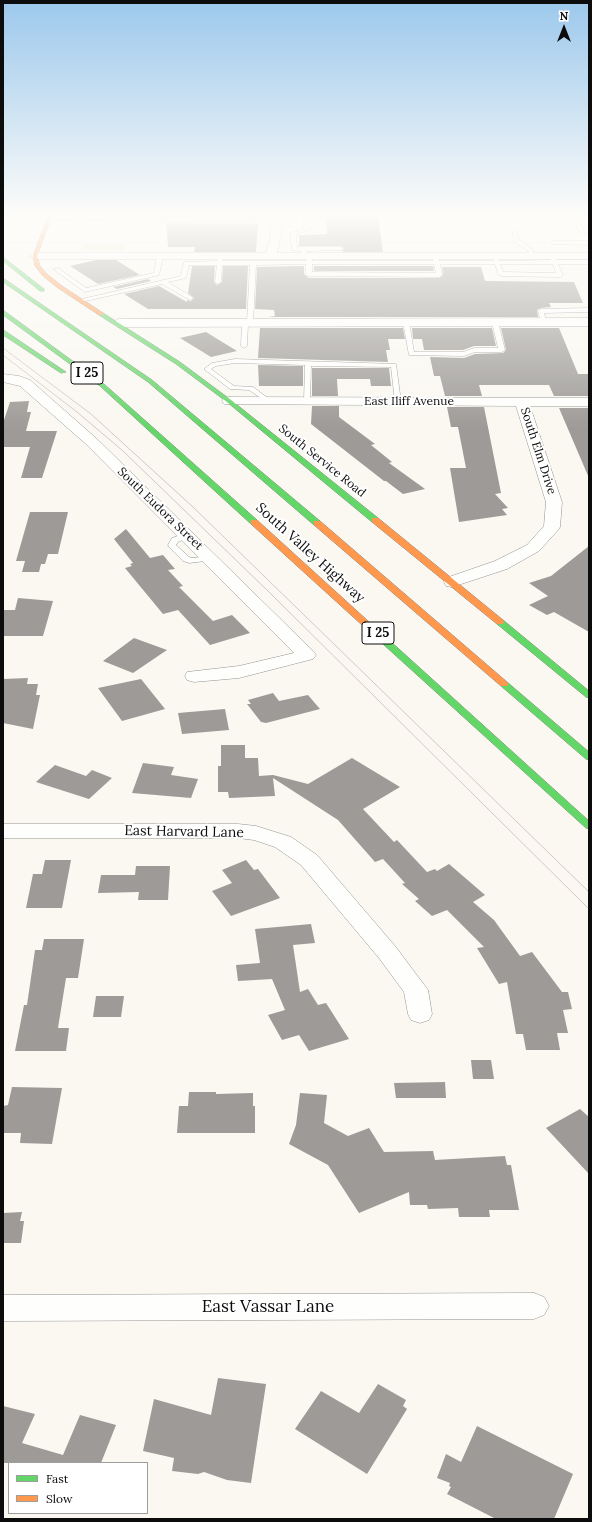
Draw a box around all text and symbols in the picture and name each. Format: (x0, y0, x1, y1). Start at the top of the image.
north arrow (544, 8, 584, 48)
text: N (560, 9, 568, 23)
road number: I 25 (71, 362, 103, 384)
street label: East Iliff Avenue (364, 395, 454, 409)
street label: South Elm Drive (517, 406, 559, 496)
street label: South Service Road (276, 421, 368, 501)
street label: South Eudora Street (114, 465, 206, 553)
street label: South Valley Highway (252, 500, 368, 606)
road number: I 25 (362, 622, 394, 644)
street label: East Harvard Lane (124, 823, 244, 841)
street label: East Vassar Lane (202, 1297, 334, 1317)
legend (8, 1462, 148, 1514)
text: Fast (46, 1471, 69, 1486)
text: Slow (46, 1491, 73, 1506)

